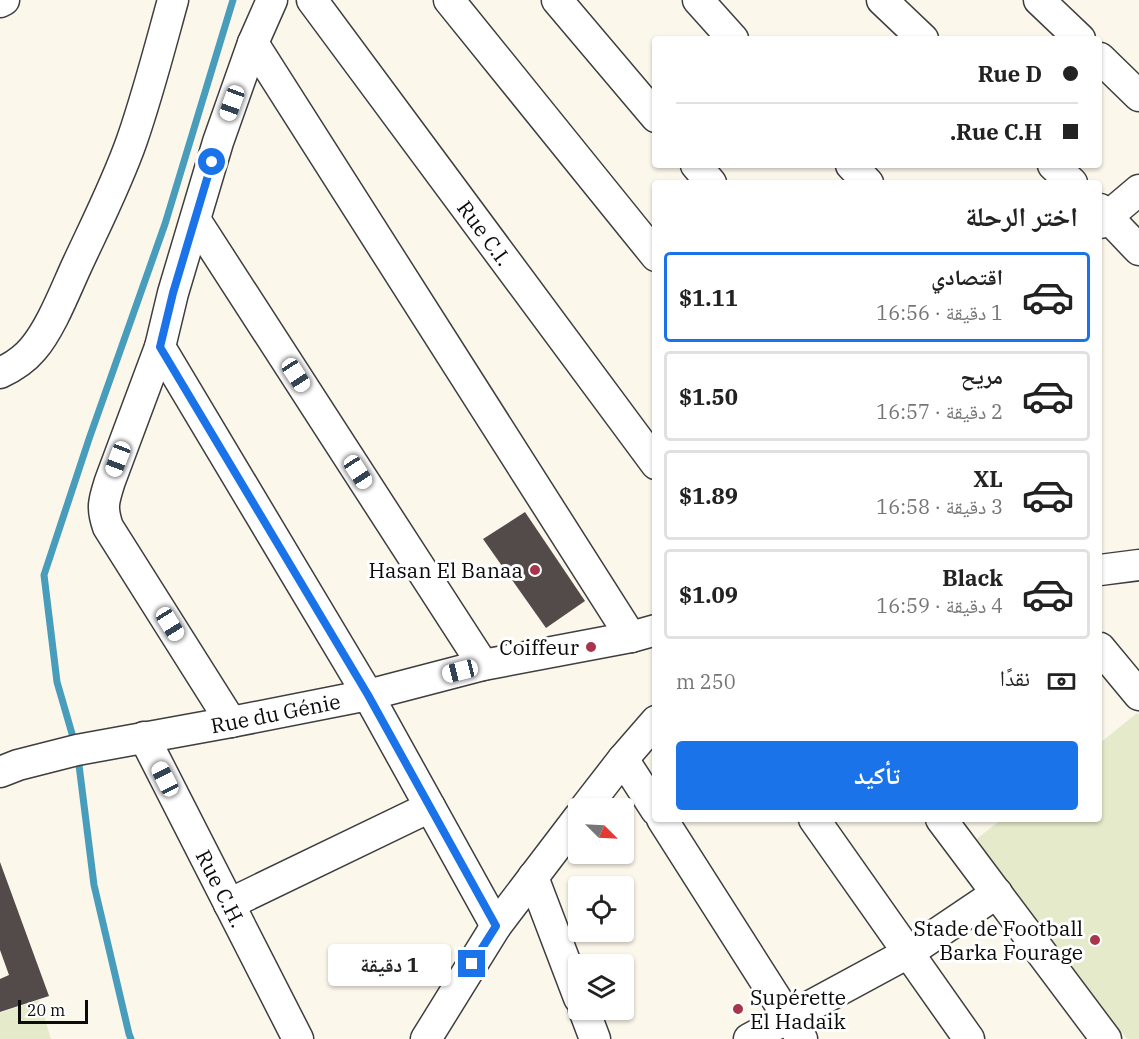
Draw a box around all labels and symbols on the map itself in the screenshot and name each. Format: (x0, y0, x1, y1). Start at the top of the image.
car (217, 83, 247, 123)
route start (198, 148, 225, 175)
street label: Rue C.I. (451, 195, 518, 271)
car (279, 355, 313, 395)
car (103, 439, 133, 479)
car (341, 452, 375, 492)
place label: Hasan El Banaa (368, 556, 523, 584)
marker: Hasan El Banaa (528, 563, 542, 577)
car (153, 604, 187, 644)
place label: Coiffeur (499, 633, 580, 661)
marker: Coiffeur (584, 640, 598, 654)
car (440, 658, 480, 684)
street label: Rue du Génie (208, 687, 343, 739)
car (149, 759, 181, 799)
north arrow (568, 798, 634, 864)
street label: Rue C.H. (190, 845, 253, 932)
place label: Stade de Football Barka Fourage (914, 914, 1083, 966)
marker: Stade de Football Barka Fourage (1088, 933, 1102, 947)
callout: 1 دقيقة (328, 943, 451, 985)
route end (458, 950, 485, 977)
place label: Supérette El Hadaik (750, 983, 846, 1035)
scale bar (18, 997, 88, 1024)
marker: Supérette El Hadaik (731, 1002, 745, 1016)

